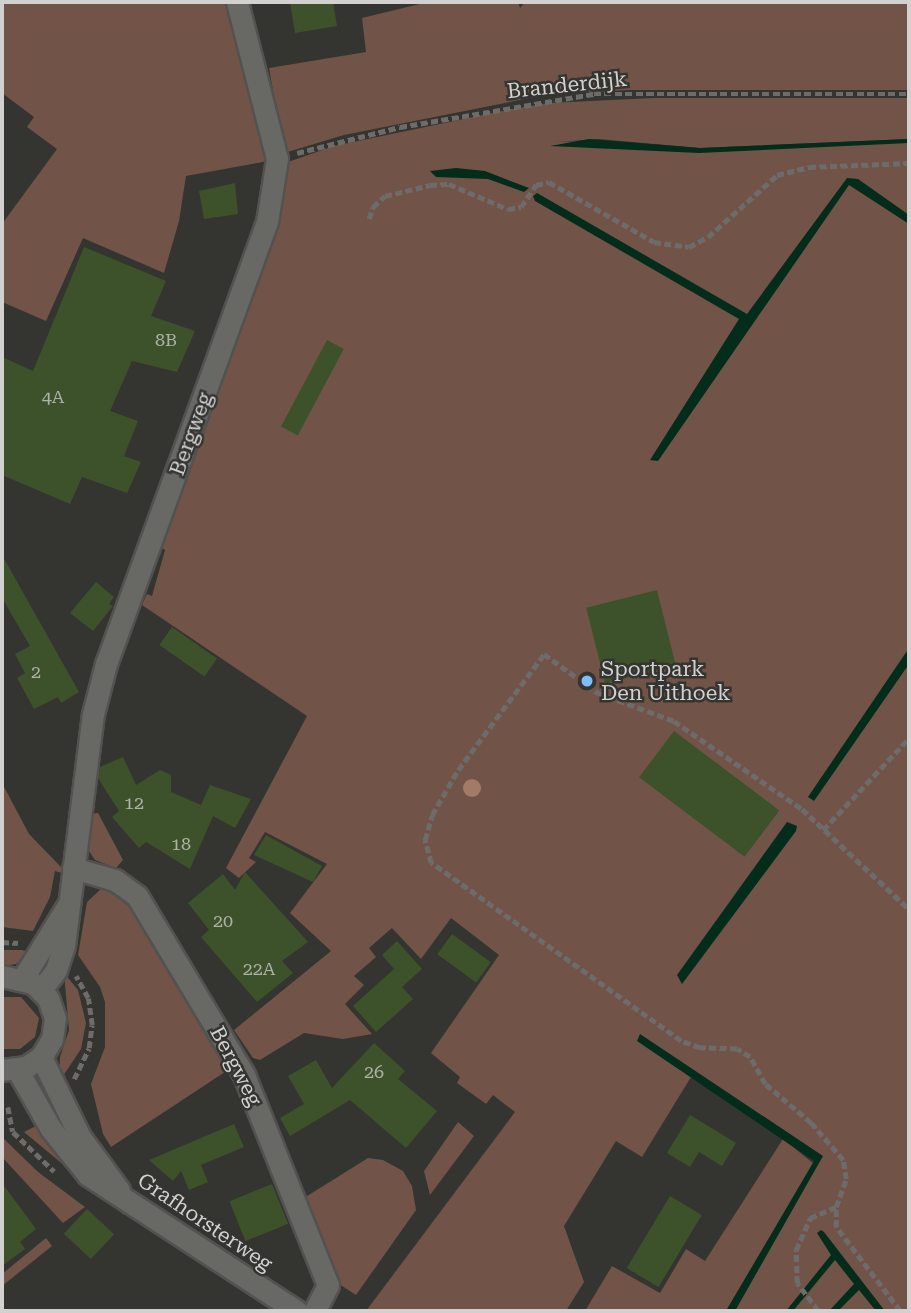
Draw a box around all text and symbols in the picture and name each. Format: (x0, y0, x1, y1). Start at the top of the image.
street label: Branderdijk (506, 66, 628, 104)
house number: 8B (155, 329, 177, 351)
house number: 4A (42, 386, 64, 408)
street label: Bergweg (164, 389, 218, 479)
place label: Sportpark Den Uithoek (601, 656, 730, 706)
house number: 2 (31, 661, 41, 683)
marker: Sportpark Den Uithoek (579, 673, 595, 689)
house number: 12 (124, 792, 144, 814)
house number: 18 (171, 833, 191, 855)
house number: 20 (213, 910, 233, 932)
house number: 22A (243, 958, 275, 980)
street label: Bergweg (205, 1022, 267, 1110)
house number: 26 (364, 1061, 384, 1083)
street label: Grafhorsterweg (133, 1168, 277, 1276)

